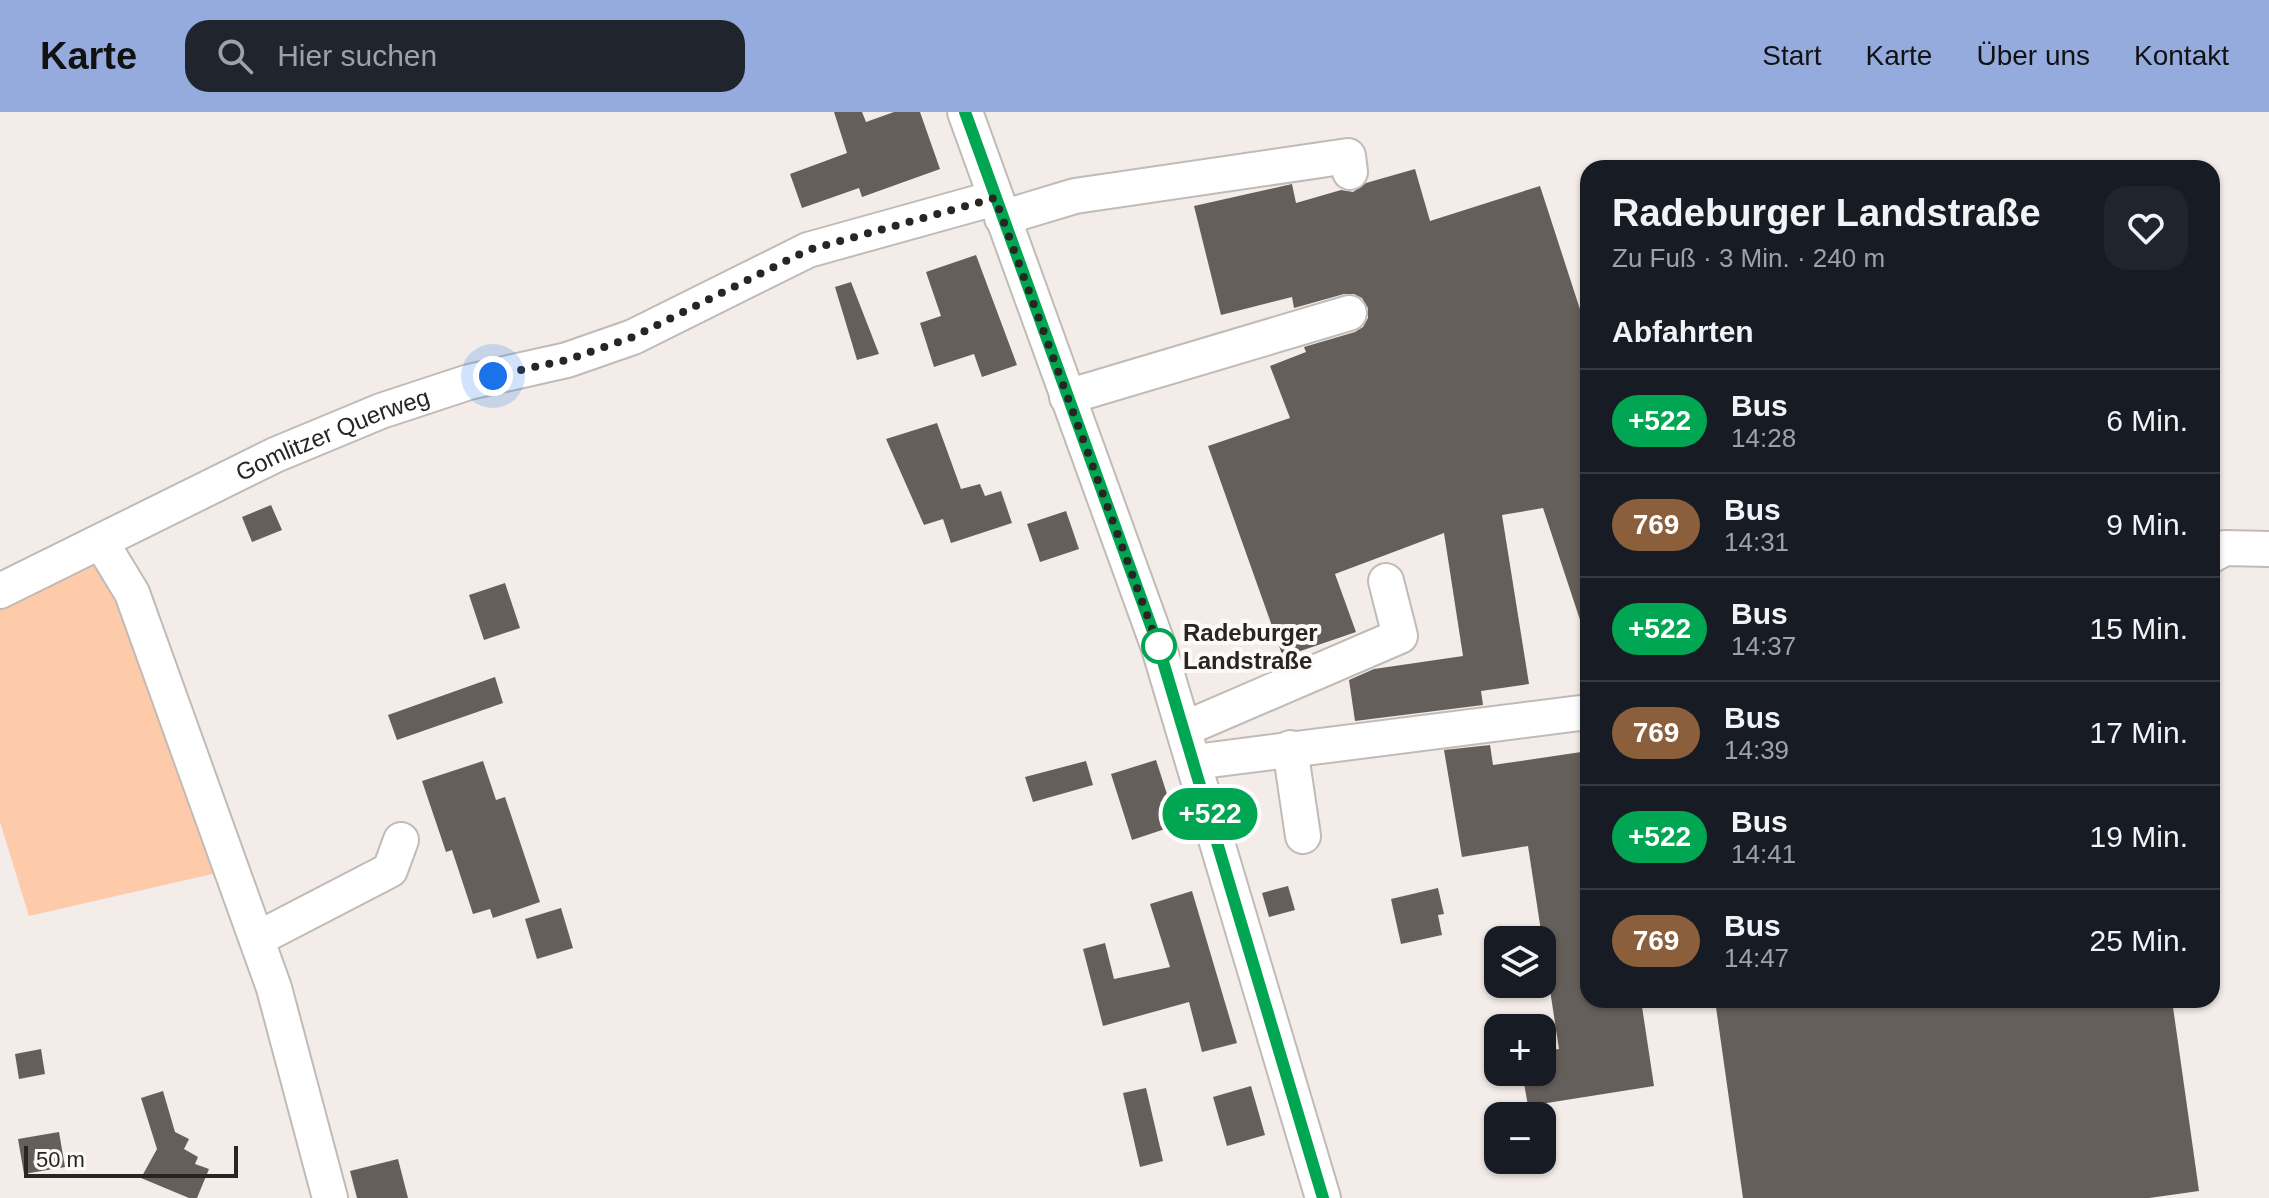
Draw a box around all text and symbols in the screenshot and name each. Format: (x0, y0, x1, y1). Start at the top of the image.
search box (185, 20, 745, 92)
icon: search (213, 34, 257, 78)
text: Karte (40, 35, 137, 77)
text: Hier suchen (277, 39, 437, 72)
text: Start (1762, 40, 1821, 71)
text: Karte (1865, 40, 1932, 71)
text: Über uns (1976, 40, 2090, 71)
text: Kontakt (2134, 40, 2229, 71)
button: heart (2104, 186, 2188, 270)
text: Radeburger Landstraße (1612, 192, 2041, 234)
text: Zu Fuß · 3 Min. · 240 m (1612, 243, 1885, 273)
text: Abfahrten (1612, 315, 1754, 348)
your location (473, 356, 513, 396)
street label: Gomlitzer Querweg (231, 383, 433, 486)
text: Bus (1731, 389, 1788, 422)
text: 6 Min. (2106, 404, 2188, 437)
text: +522 (1628, 405, 1691, 436)
text: 14:28 (1731, 423, 1796, 453)
text: Bus (1724, 493, 1781, 526)
text: 9 Min. (2106, 508, 2188, 541)
text: 769 (1633, 509, 1679, 540)
text: 14:31 (1724, 527, 1789, 557)
text: Bus (1731, 597, 1788, 630)
text: 15 Min. (2090, 612, 2188, 645)
text: +522 (1628, 613, 1691, 644)
place label: Radeburger Landstraße (1183, 619, 1318, 674)
marker: Radeburger Landstraße (1142, 629, 1176, 663)
text: 14:37 (1731, 631, 1796, 661)
text: Bus (1724, 701, 1781, 734)
text: 17 Min. (2090, 716, 2188, 749)
text: 769 (1633, 717, 1679, 748)
text: 14:39 (1724, 735, 1789, 765)
line badge: +522 (1154, 788, 1266, 840)
text: +522 (1178, 798, 1242, 829)
text: Bus (1731, 805, 1788, 838)
text: 19 Min. (2090, 820, 2188, 853)
text: +522 (1628, 821, 1691, 852)
text: 14:41 (1731, 839, 1796, 869)
text: Bus (1724, 909, 1781, 942)
text: 25 Min. (2090, 924, 2188, 957)
text: 769 (1633, 925, 1679, 956)
map controls (1484, 926, 1556, 1174)
button: layers (1484, 926, 1556, 998)
text: 14:47 (1724, 943, 1789, 973)
button: + (1484, 1014, 1556, 1086)
button: − (1484, 1102, 1556, 1174)
scale bar (24, 1142, 238, 1178)
text: 50 m (36, 1147, 85, 1172)

